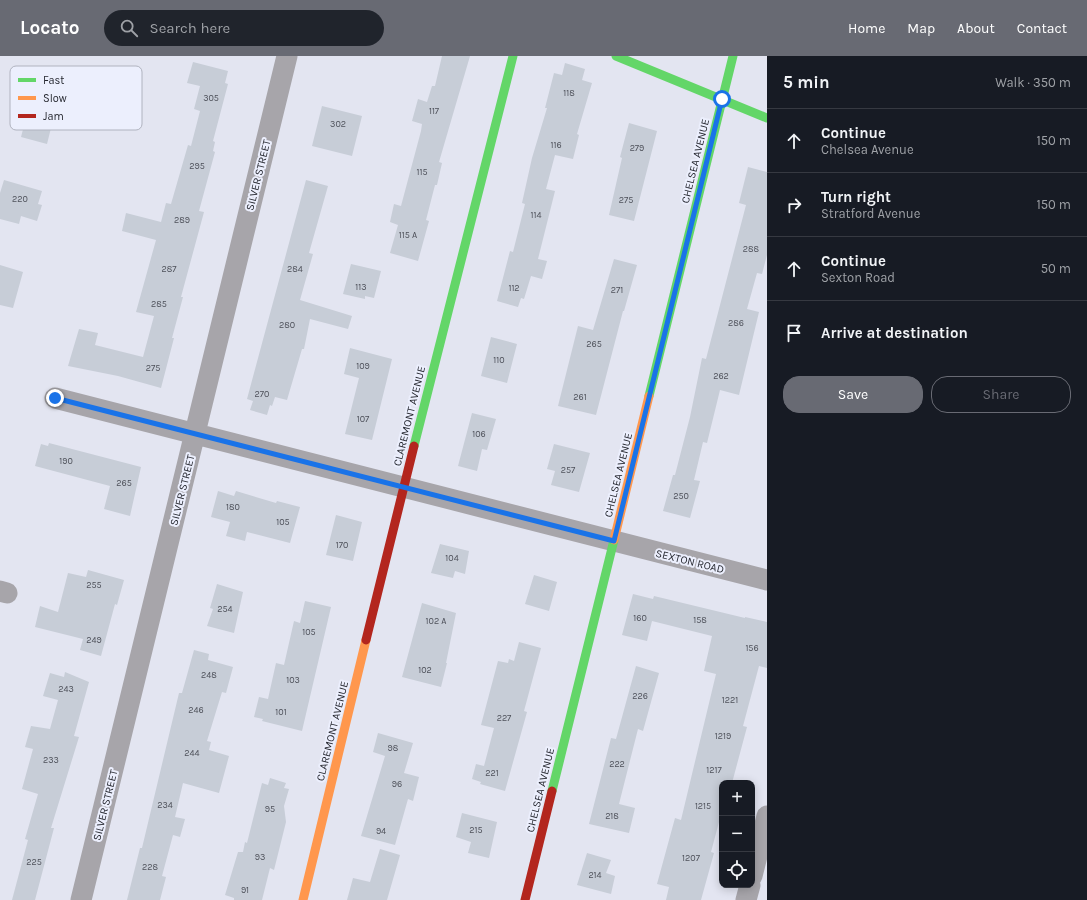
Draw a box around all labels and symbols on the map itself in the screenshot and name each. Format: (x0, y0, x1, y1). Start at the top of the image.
legend (10, 66, 142, 130)
text: Fast (43, 74, 64, 87)
house number: 118 (563, 88, 575, 98)
route start (713, 90, 731, 108)
text: Slow (43, 92, 67, 105)
house number: 305 (203, 93, 219, 103)
house number: 117 (429, 106, 440, 116)
text: Jam (43, 110, 64, 123)
street label: CHELSEA AVENUE (679, 118, 712, 205)
house number: 302 (330, 119, 346, 129)
street label: SILVER STREET (243, 138, 274, 212)
house number: 116 (550, 140, 562, 150)
house number: 279 (630, 143, 644, 153)
house number: 295 (189, 161, 205, 171)
house number: 115 (416, 167, 428, 177)
house number: 220 (12, 194, 28, 204)
house number: 275 (619, 195, 633, 205)
house number: 114 (531, 210, 541, 220)
house number: 289 (174, 215, 190, 225)
house number: 115 A (399, 230, 417, 240)
house number: 288 (743, 244, 760, 254)
house number: 287 (162, 264, 177, 274)
house number: 284 (287, 264, 303, 274)
house number: 113 (355, 282, 367, 292)
house number: 112 (508, 283, 520, 293)
house number: 271 (611, 285, 623, 295)
house number: 285 (151, 299, 167, 309)
house number: 286 (728, 318, 744, 328)
house number: 280 (279, 320, 295, 330)
house number: 265 (586, 339, 602, 349)
house number: 110 (493, 355, 505, 365)
house number: 109 (356, 361, 370, 371)
house number: 275 (146, 363, 160, 373)
street label: CLAREMONT AVENUE (391, 365, 428, 467)
house number: 262 (713, 371, 729, 381)
route end (46, 389, 64, 407)
house number: 270 (255, 389, 269, 399)
house number: 261 (573, 392, 587, 402)
house number: 107 (357, 414, 370, 424)
house number: 106 (472, 429, 486, 439)
street label: CHELSEA AVENUE (602, 432, 635, 519)
street label: SILVER STREET (167, 453, 198, 527)
house number: 190 (59, 456, 73, 466)
house number: 257 (561, 465, 576, 475)
house number: 265 (116, 478, 132, 488)
house number: 250 (673, 491, 689, 501)
house number: 180 (226, 502, 240, 512)
house number: 105 (276, 517, 290, 527)
house number: 170 (336, 540, 348, 550)
street label: SEXTON ROAD (654, 547, 725, 576)
house number: 104 (445, 553, 459, 563)
house number: 255 (86, 580, 102, 590)
house number: 254 (217, 604, 233, 614)
house number: 160 (633, 613, 647, 623)
house number: 158 (693, 615, 707, 625)
house number: 102 A (426, 616, 446, 626)
house number: 105 (302, 627, 316, 637)
house number: 249 (86, 635, 102, 645)
house number: 156 (745, 643, 759, 653)
house number: 102 (418, 665, 432, 675)
house number: 248 (201, 670, 217, 680)
house number: 103 (286, 675, 300, 685)
street label: CLAREMONT AVENUE (314, 680, 351, 782)
house number: 243 (58, 684, 74, 694)
house number: 226 (632, 691, 648, 701)
house number: 1221 (722, 695, 738, 705)
house number: 246 (188, 705, 204, 715)
house number: 101 (275, 707, 287, 717)
house number: 227 (497, 713, 512, 723)
house number: 1219 (715, 731, 731, 741)
house number: 98 (388, 743, 399, 753)
street label: CHELSEA AVENUE (524, 747, 557, 834)
house number: 244 (184, 748, 200, 758)
house number: 233 (43, 755, 59, 765)
house number: 222 (609, 759, 625, 769)
house number: 1217 (706, 765, 722, 775)
street label: SILVER STREET (90, 768, 121, 842)
house number: 221 (485, 768, 499, 778)
house number: 96 (392, 779, 402, 789)
house number: 234 (157, 800, 173, 810)
house number: 1215 (695, 801, 711, 811)
house number: 95 (265, 804, 275, 814)
house number: 218 (605, 811, 619, 821)
house number: 215 (469, 825, 483, 835)
house number: 94 (376, 826, 386, 836)
house number: 93 (255, 852, 265, 862)
house number: 1207 (682, 853, 701, 863)
house number: 225 (26, 857, 42, 867)
house number: 228 (142, 862, 158, 872)
house number: 214 (588, 870, 602, 880)
house number: 91 (241, 885, 249, 895)

